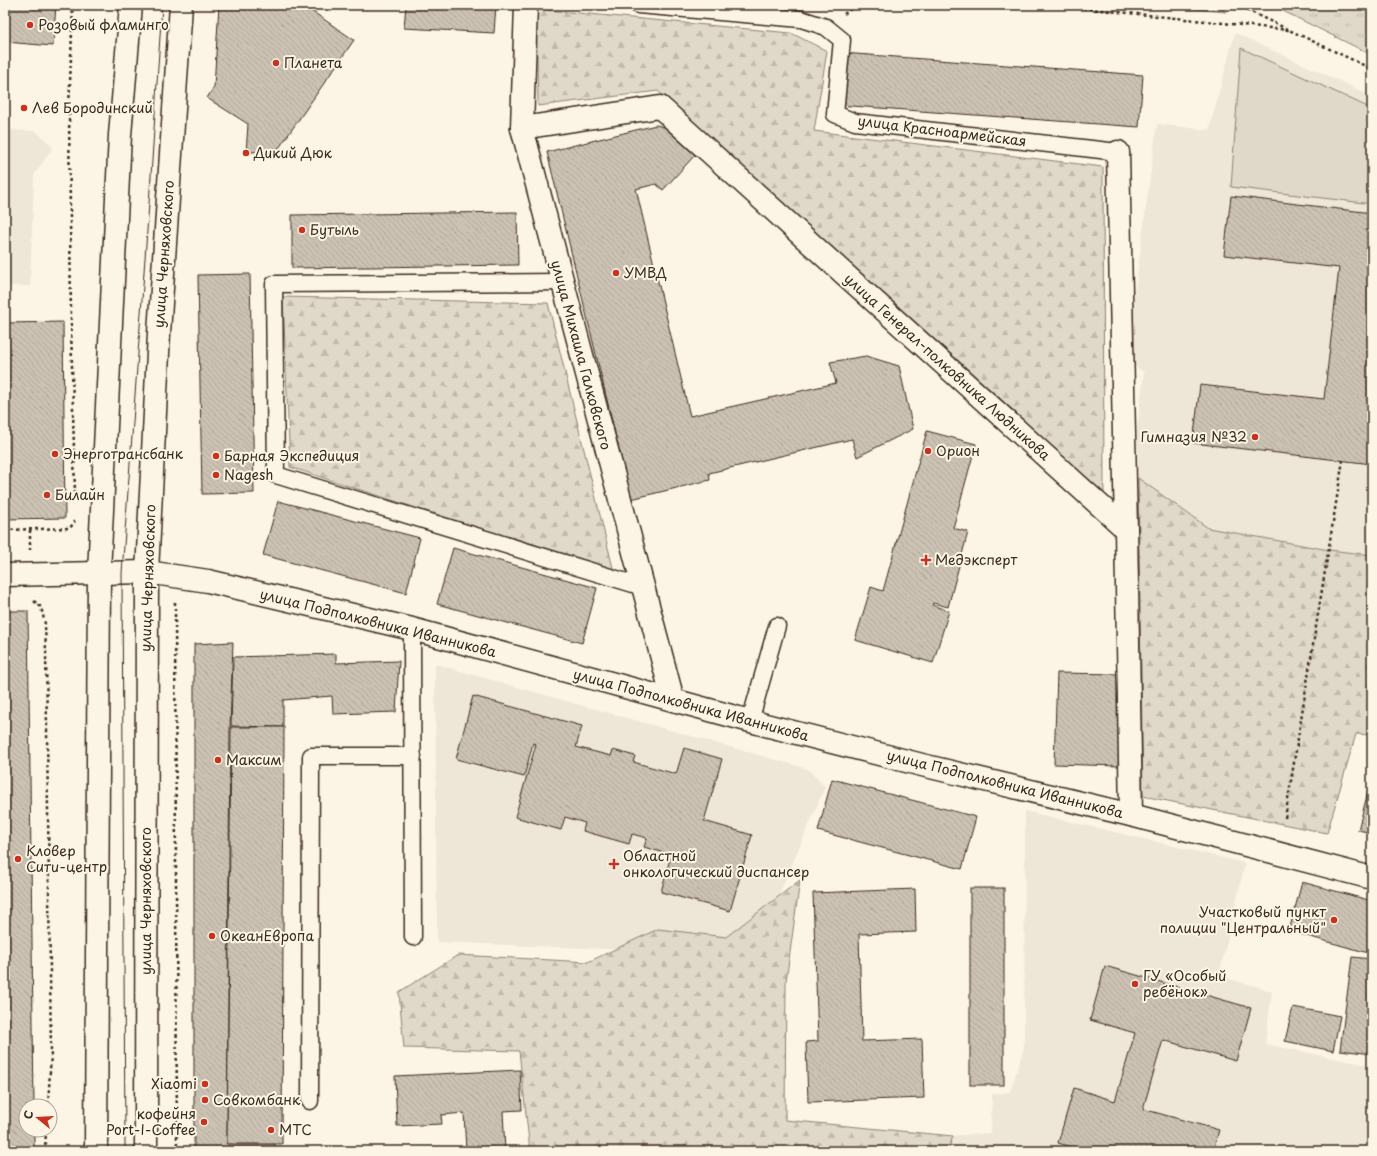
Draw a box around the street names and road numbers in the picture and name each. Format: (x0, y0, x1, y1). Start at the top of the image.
street label: улица Красноармейская (857, 110, 1028, 151)
street label: улица Черняховского (148, 179, 179, 329)
street label: улица Михаила Галковского (546, 258, 617, 452)
street label: улица Генерал-полковника Людникова (840, 268, 1055, 465)
street label: улица Черняховского (134, 504, 161, 652)
street label: улица Подполковника Иванникова (258, 583, 499, 662)
street label: улица Подполковника Иванникова (571, 663, 811, 746)
street label: улица Подполковника Иванникова (885, 744, 1126, 823)
street label: улица Черняховского (135, 827, 156, 975)

